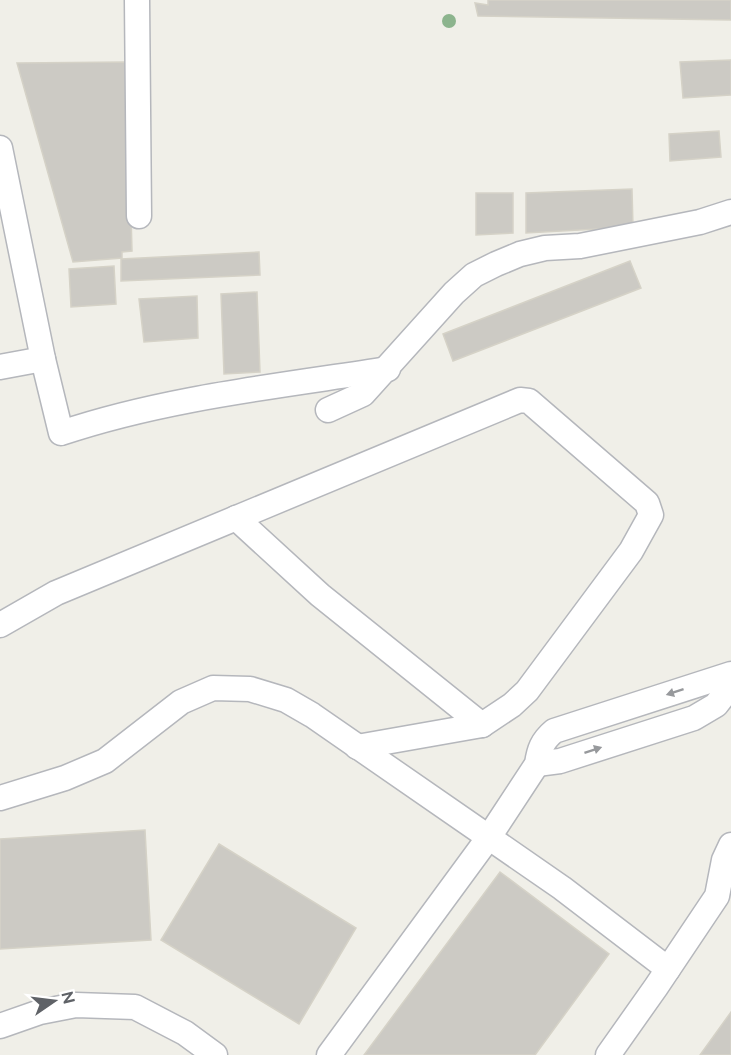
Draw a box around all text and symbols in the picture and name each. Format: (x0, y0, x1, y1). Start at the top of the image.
one-way arrow (666, 687, 684, 697)
one-way arrow (584, 745, 602, 754)
north arrow (24, 971, 84, 1031)
text: N (57, 989, 79, 1006)

